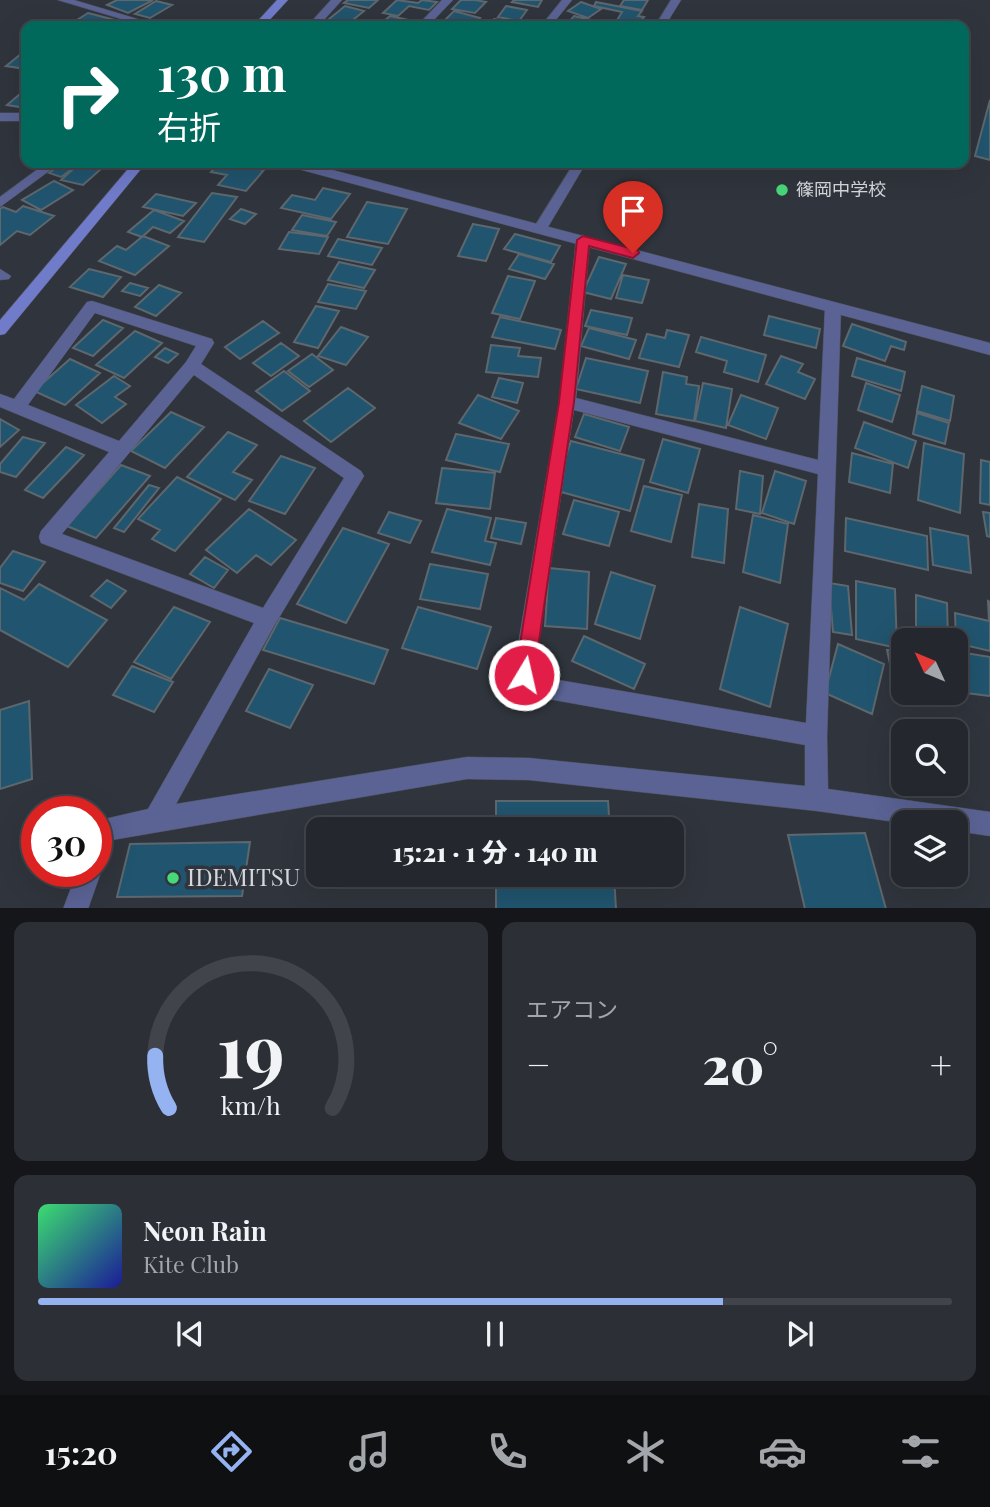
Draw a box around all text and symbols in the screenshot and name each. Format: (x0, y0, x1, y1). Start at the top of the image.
text: 130 m (157, 39, 287, 104)
icon: right (42, 49, 133, 140)
text: 右折 (157, 104, 221, 147)
place label: 篠岡中学校 (796, 177, 886, 201)
pin (603, 181, 663, 253)
marker: 篠岡中学校 (774, 182, 790, 198)
icon: arrive (614, 192, 652, 230)
north arrow (891, 628, 968, 705)
map controls (891, 628, 968, 887)
position arrow (487, 638, 561, 712)
button: search (891, 719, 968, 796)
speed limit sign: 30 (21, 796, 112, 887)
button: layers (891, 810, 968, 887)
text: 15:21 · 1 分 · 140 m (392, 834, 598, 869)
place label: IDEMITSU (187, 860, 300, 892)
marker: IDEMITSU (165, 870, 181, 886)
text: エアコン (526, 993, 618, 1024)
text: 19 (217, 999, 285, 1096)
text: 20° (702, 1029, 778, 1098)
text: − (526, 1038, 551, 1089)
text: + (930, 1038, 952, 1089)
text: km/h (221, 1087, 281, 1120)
text: Neon Rain (143, 1213, 267, 1248)
text: Kite Club (143, 1248, 239, 1279)
icon: previous (171, 1315, 209, 1353)
icon: pause (476, 1315, 514, 1353)
icon: next (781, 1315, 819, 1353)
icon: directions (207, 1427, 256, 1476)
icon: music (345, 1427, 394, 1476)
icon: phone (483, 1427, 532, 1476)
icon: climate (621, 1427, 670, 1476)
icon: car (758, 1427, 807, 1476)
icon: filters (896, 1427, 945, 1476)
text: 15:20 (44, 1430, 118, 1473)

